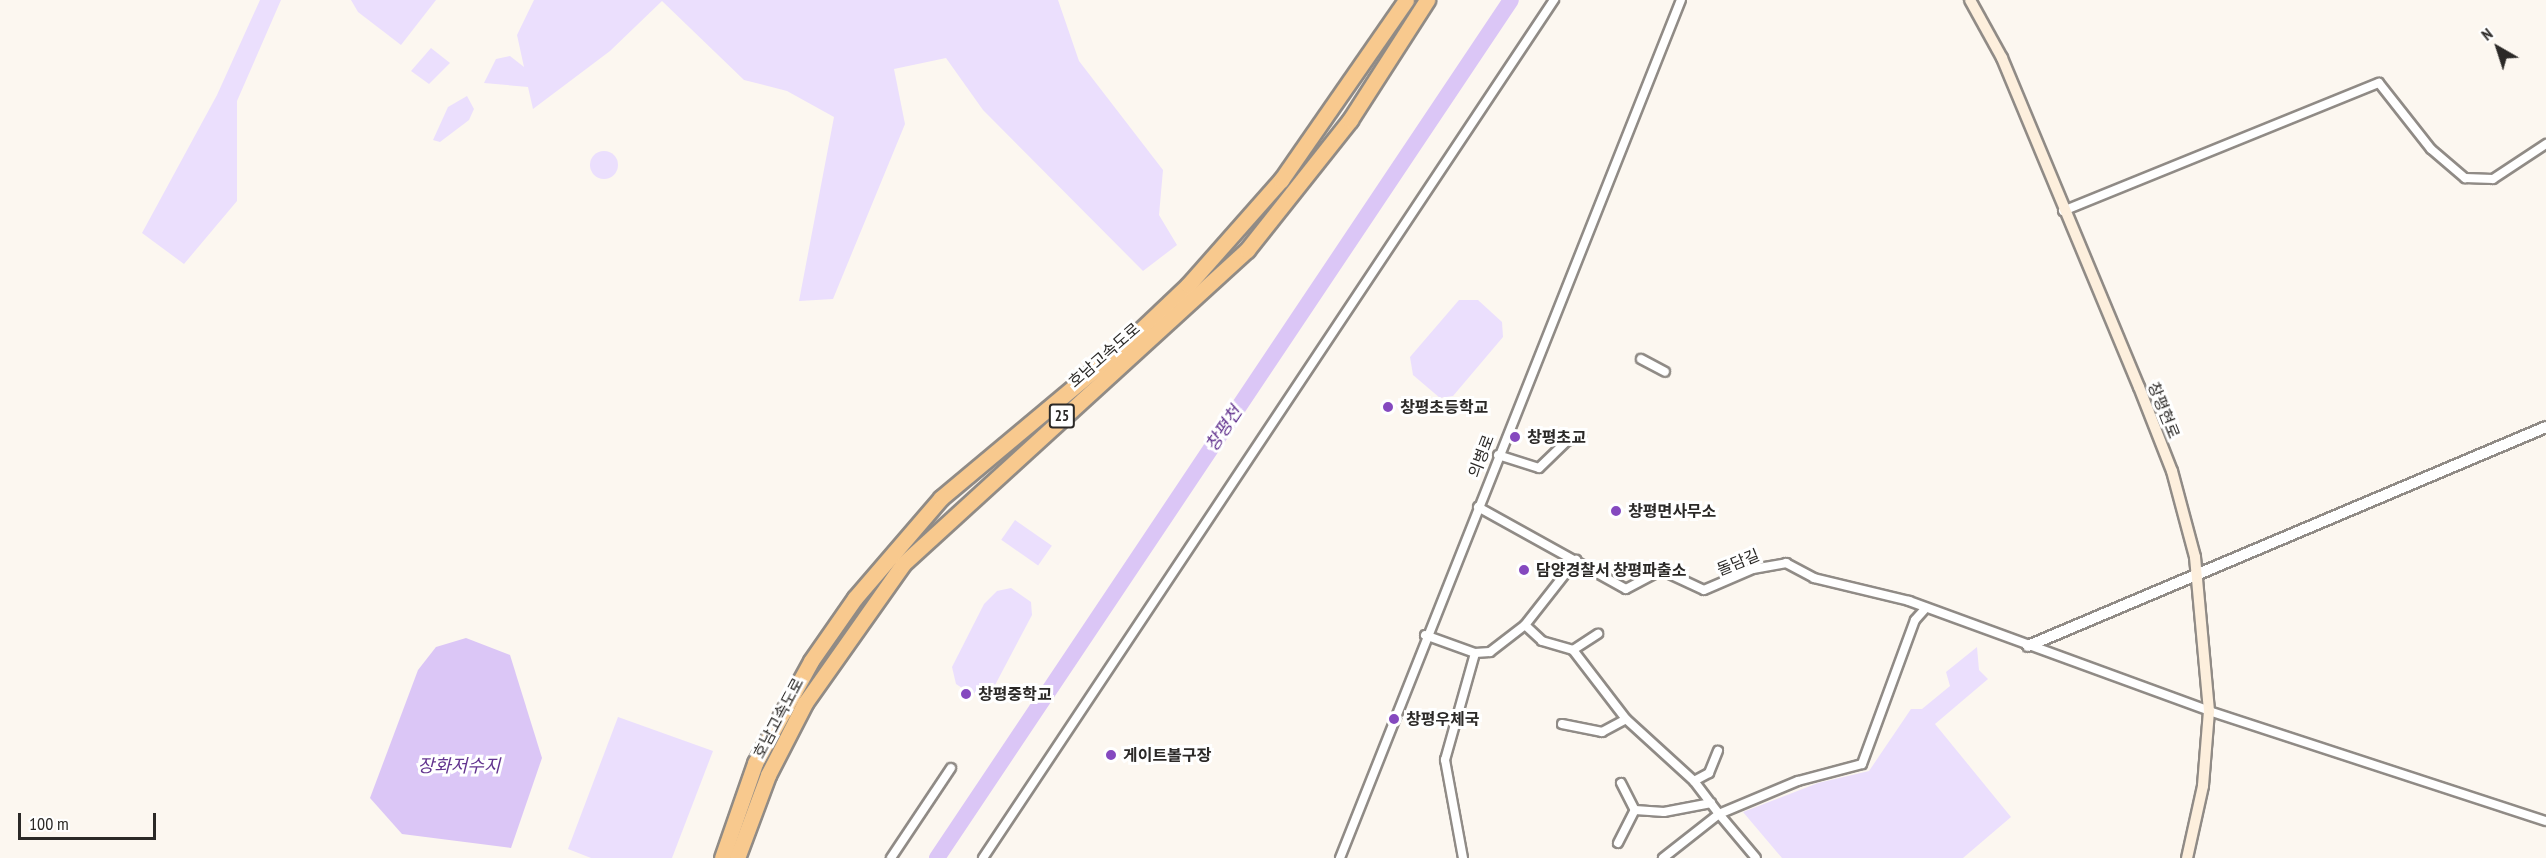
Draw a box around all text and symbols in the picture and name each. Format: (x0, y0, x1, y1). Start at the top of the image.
north arrow (2468, 18, 2528, 78)
text: N (2477, 24, 2496, 45)
street label: 호남고속도로 (1064, 319, 1144, 391)
street label: 창평현로 (2144, 379, 2184, 441)
place label: 창평초등학교 (1400, 397, 1488, 417)
marker: 창평초등학교 (1381, 400, 1395, 414)
water label: 창평천 (1201, 402, 1247, 456)
road number: 25 (1048, 404, 1076, 428)
place label: 창평초교 (1527, 427, 1586, 447)
marker: 창평초교 (1508, 430, 1522, 444)
street label: 의병로 (1464, 432, 1498, 480)
place label: 창평면사무소 (1628, 501, 1716, 521)
marker: 창평면사무소 (1609, 504, 1623, 518)
street label: 돌담길 (1714, 545, 1762, 579)
place label: 담양경찰서 창평파출소 (1536, 560, 1686, 580)
marker: 담양경찰서 창평파출소 (1517, 563, 1531, 577)
street label: 호남고속도로 (749, 675, 807, 761)
place label: 창평중학교 (978, 684, 1052, 704)
marker: 창평중학교 (959, 687, 973, 701)
place label: 창평우체국 (1406, 709, 1480, 729)
marker: 창평우체국 (1387, 712, 1401, 726)
place label: 게이트볼구장 (1123, 745, 1211, 765)
marker: 게이트볼구장 (1104, 748, 1118, 762)
water label: 장화저수지 (418, 755, 500, 777)
scale bar (21, 801, 159, 839)
text: 100 m (29, 812, 69, 835)

